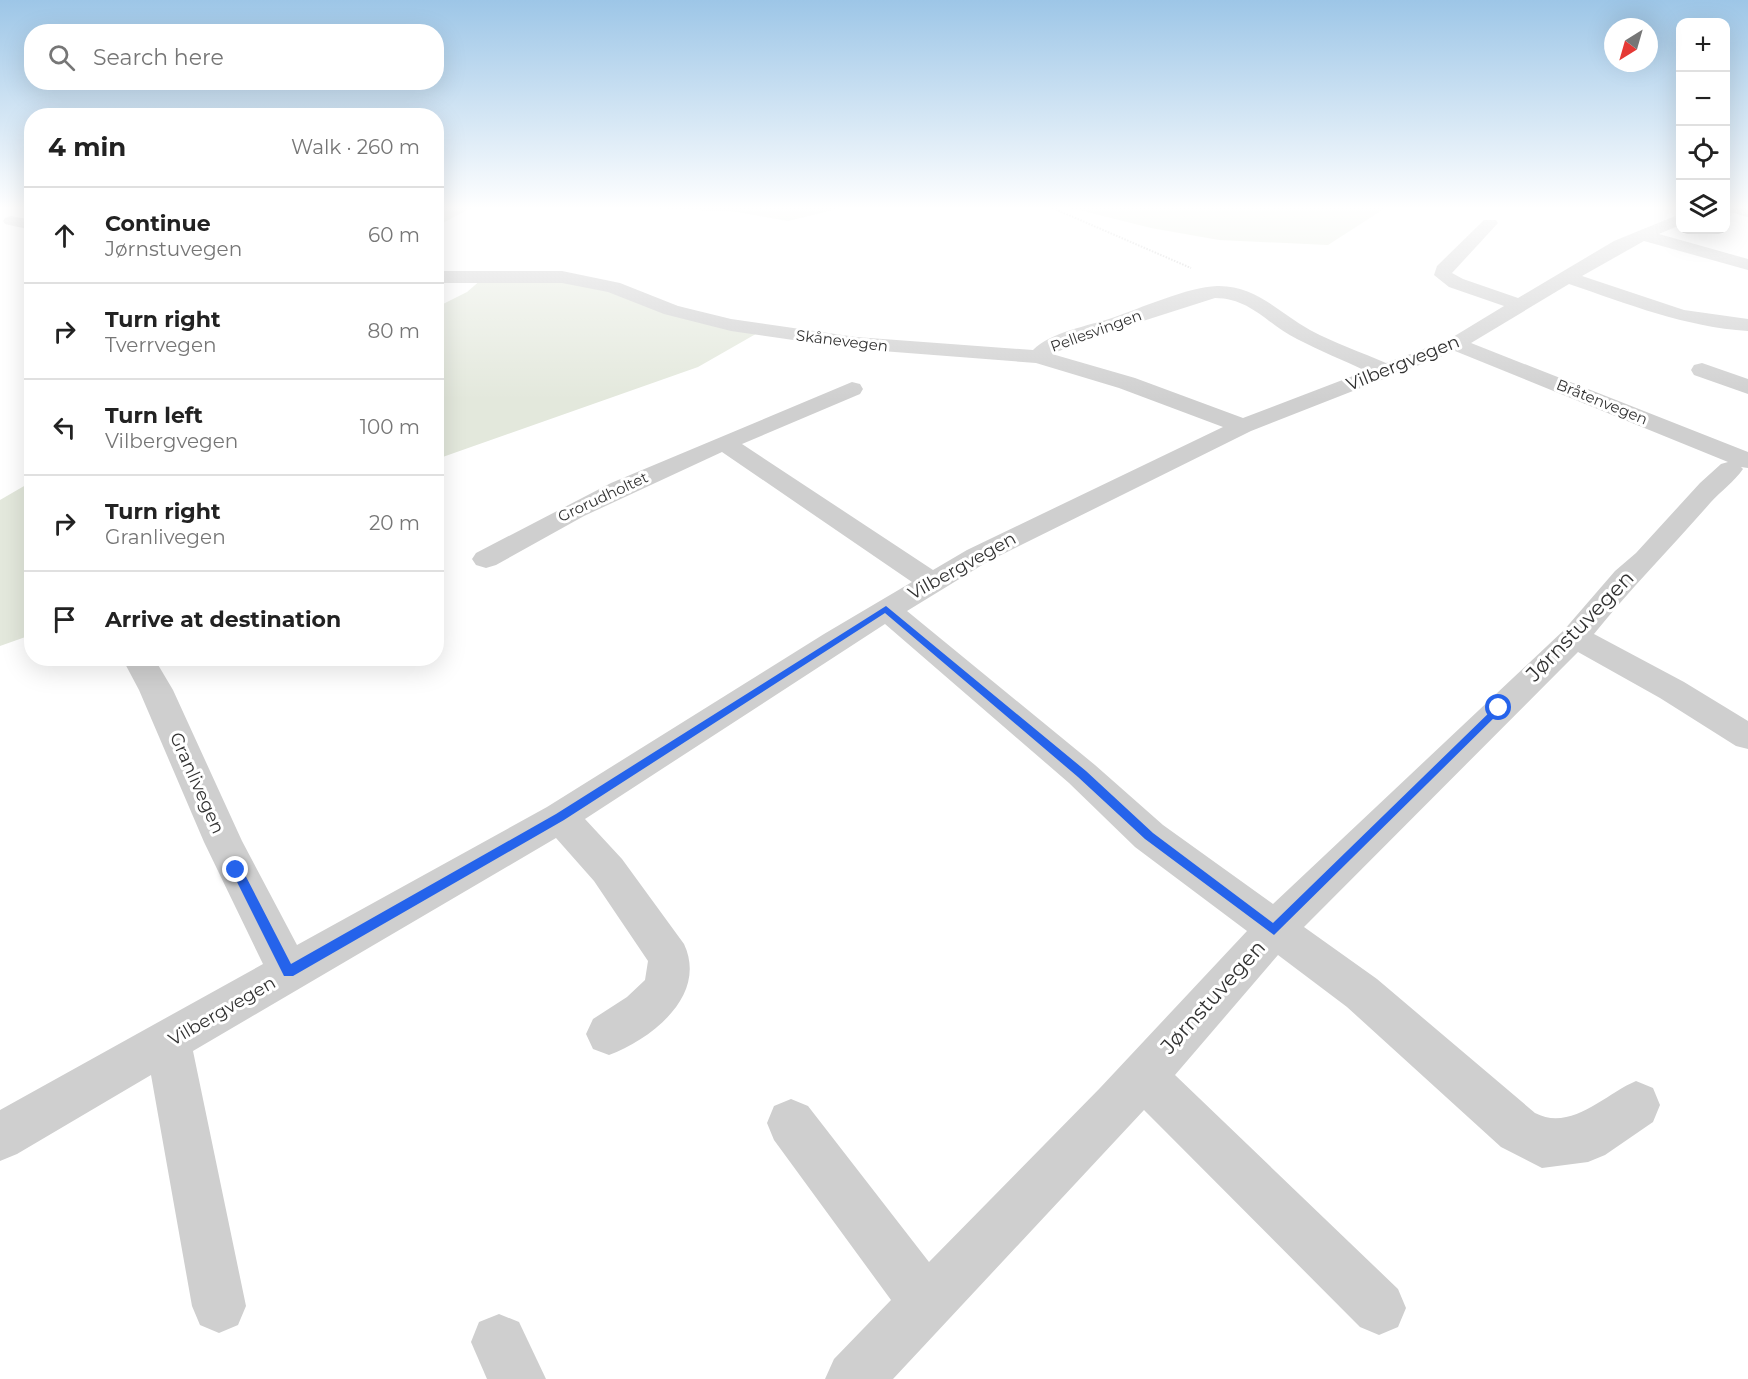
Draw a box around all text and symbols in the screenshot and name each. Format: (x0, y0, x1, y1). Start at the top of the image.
north arrow (1604, 18, 1658, 72)
map controls (1676, 18, 1730, 234)
button: + (1676, 18, 1730, 72)
search box (24, 24, 444, 90)
icon: search (45, 41, 78, 74)
text: Search here (93, 44, 224, 71)
button: − (1676, 72, 1730, 126)
button: locate (1676, 126, 1730, 180)
text: 4 min (48, 131, 126, 163)
text: Walk · 260 m (291, 135, 420, 159)
button: layers (1676, 180, 1730, 234)
text: Continue (105, 210, 211, 237)
icon: ahead (48, 219, 81, 252)
text: 60 m (368, 223, 420, 247)
text: Jørnstuvegen (105, 237, 242, 261)
street label: Pellesvingen (1048, 305, 1144, 356)
text: Turn right (105, 306, 220, 333)
icon: right (48, 315, 81, 348)
text: 80 m (368, 319, 420, 343)
street label: Skånevegen (795, 325, 889, 356)
street label: Vilbergvegen (1343, 330, 1463, 396)
text: Tverrvegen (105, 333, 217, 357)
street label: Bråtenvegen (1554, 375, 1651, 428)
text: Turn left (105, 402, 203, 429)
icon: left (48, 411, 81, 444)
text: 100 m (360, 415, 420, 439)
text: Vilbergvegen (105, 429, 238, 453)
street label: Grorudholtet (555, 467, 651, 526)
text: Turn right (105, 498, 220, 525)
icon: right (48, 507, 81, 540)
text: 20 m (369, 511, 420, 535)
text: Granlivegen (105, 525, 226, 549)
street label: Vilbergvegen (904, 527, 1020, 605)
street label: Jørnstuvegen (1520, 565, 1639, 687)
icon: arrive (48, 603, 81, 636)
text: Arrive at destination (105, 606, 341, 633)
route start (1485, 694, 1511, 720)
street label: Granlivegen (165, 729, 229, 837)
route end (222, 856, 248, 882)
street label: Jørnstuvegen (1154, 935, 1270, 1059)
street label: Vilbergvegen (165, 971, 279, 1051)

